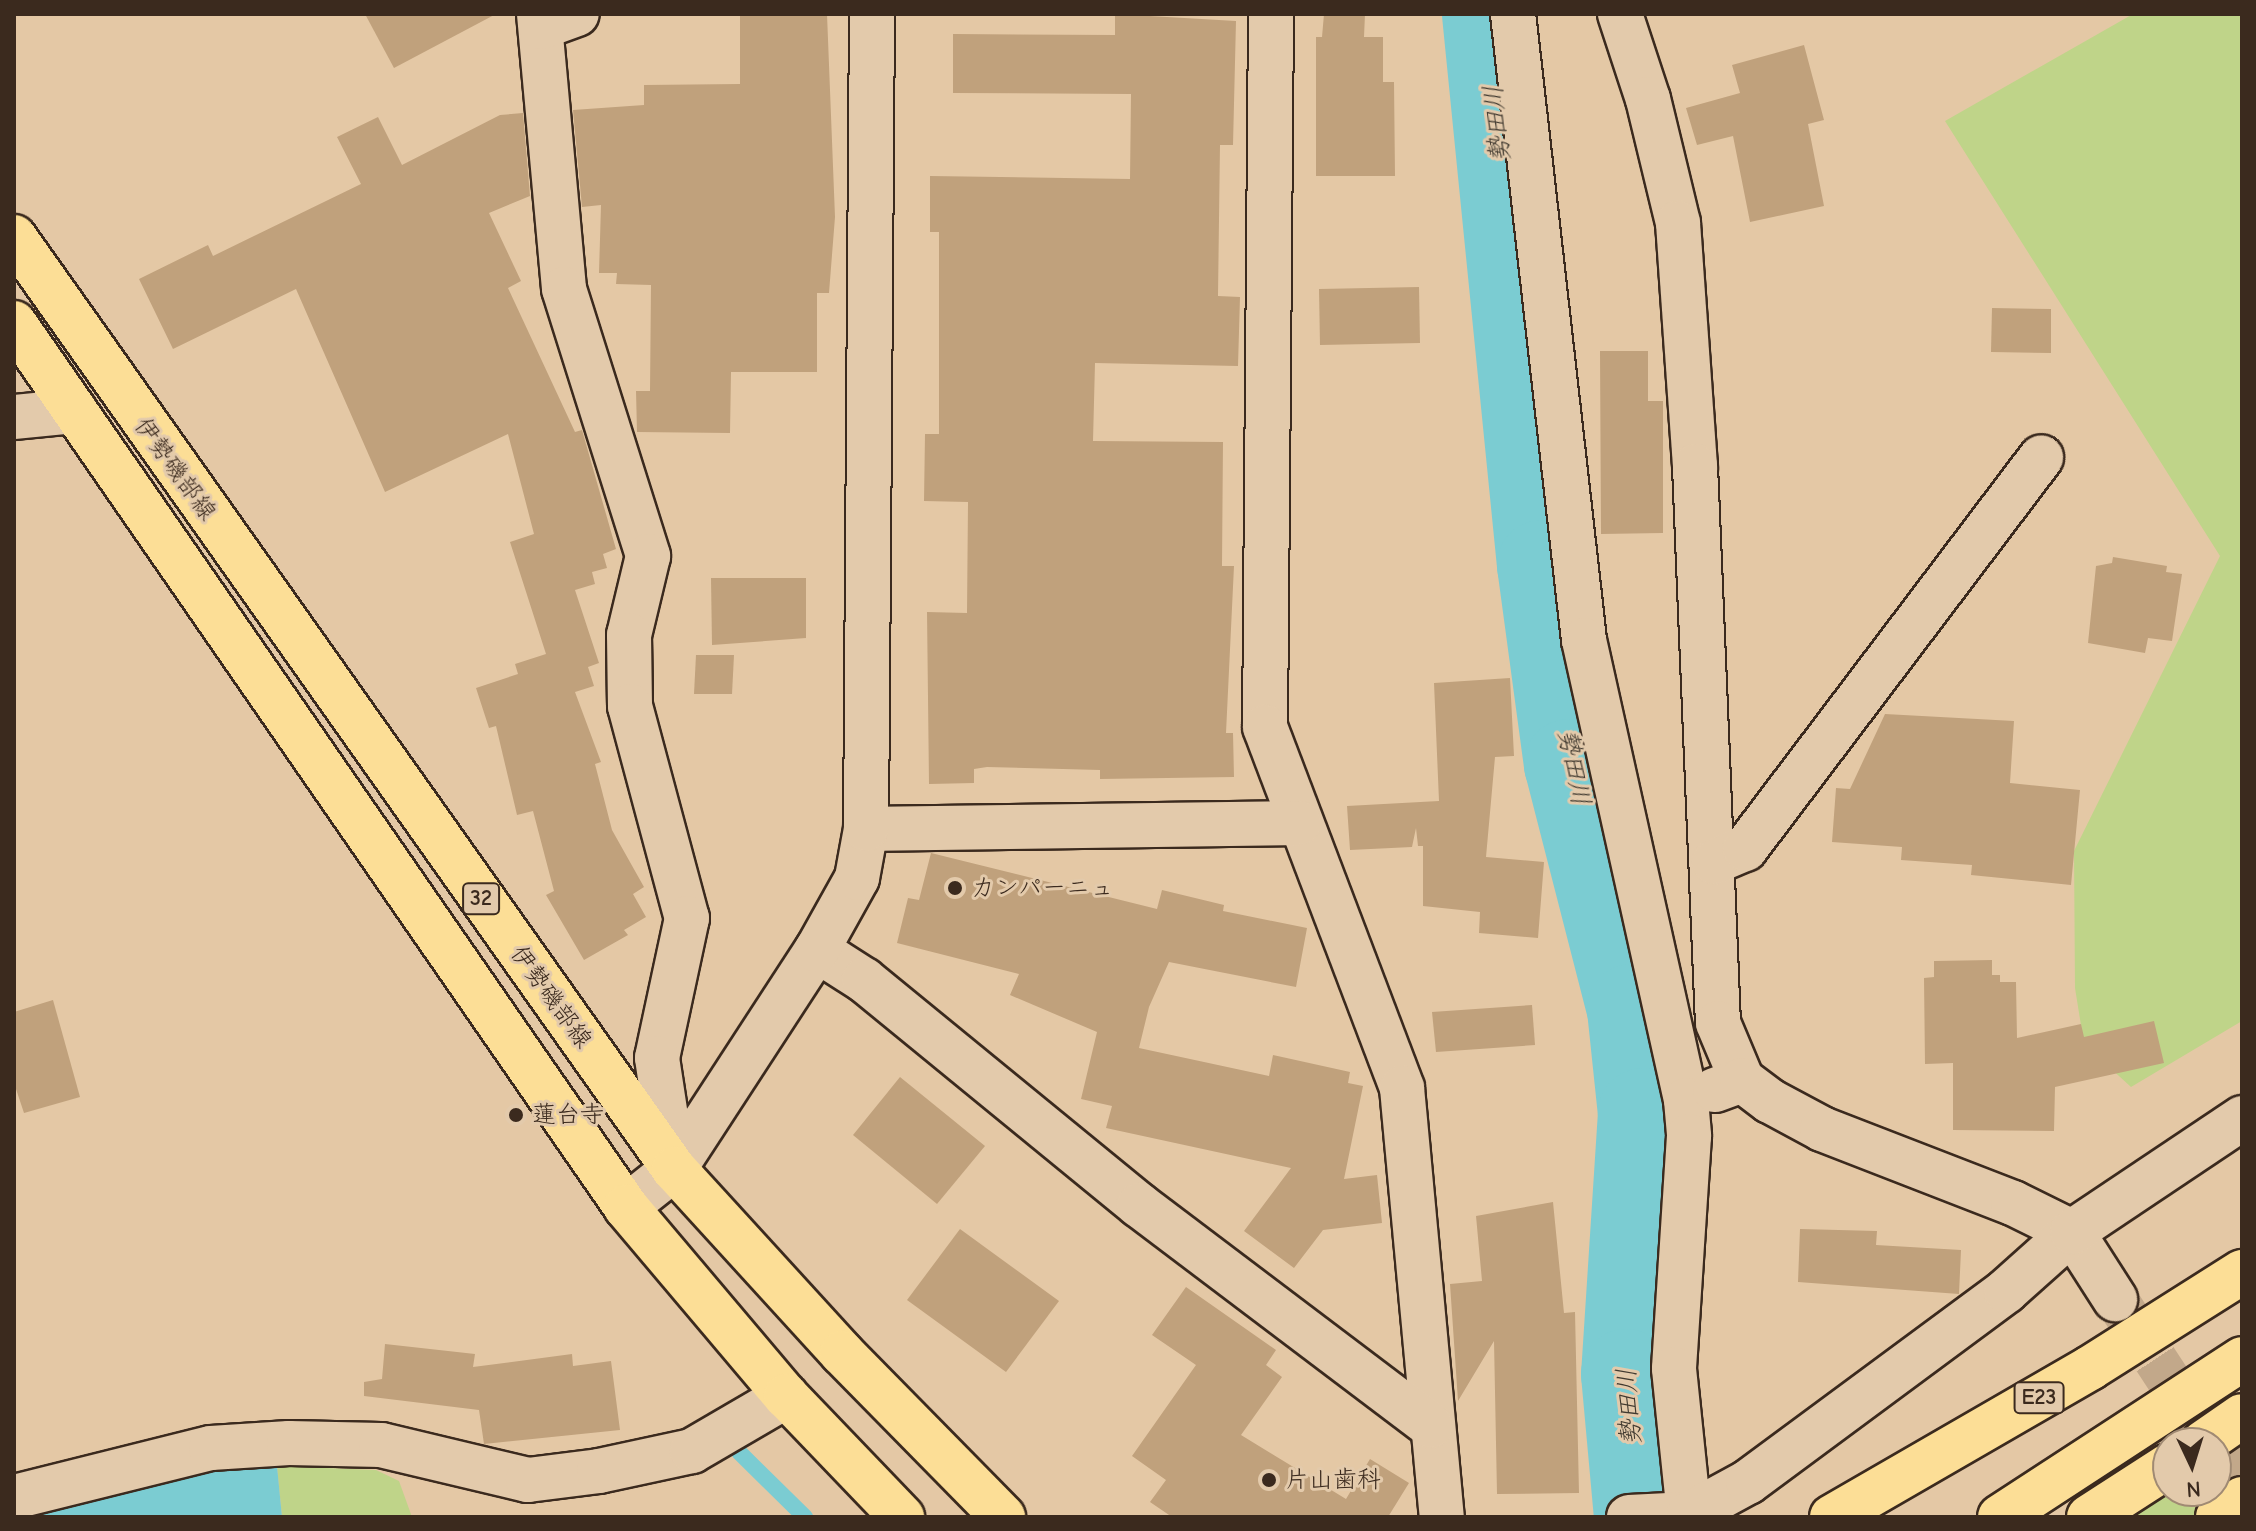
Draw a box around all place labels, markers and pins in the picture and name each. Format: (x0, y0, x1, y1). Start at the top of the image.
place label: カンパーニュ (971, 874, 1115, 902)
marker: カンパーニュ (946, 879, 964, 897)
place label: 蓮台寺 (532, 1101, 604, 1129)
marker: 蓮台寺 (507, 1106, 525, 1124)
place label: 片山歯科 (1285, 1466, 1381, 1494)
marker: 片山歯科 (1260, 1471, 1278, 1489)

